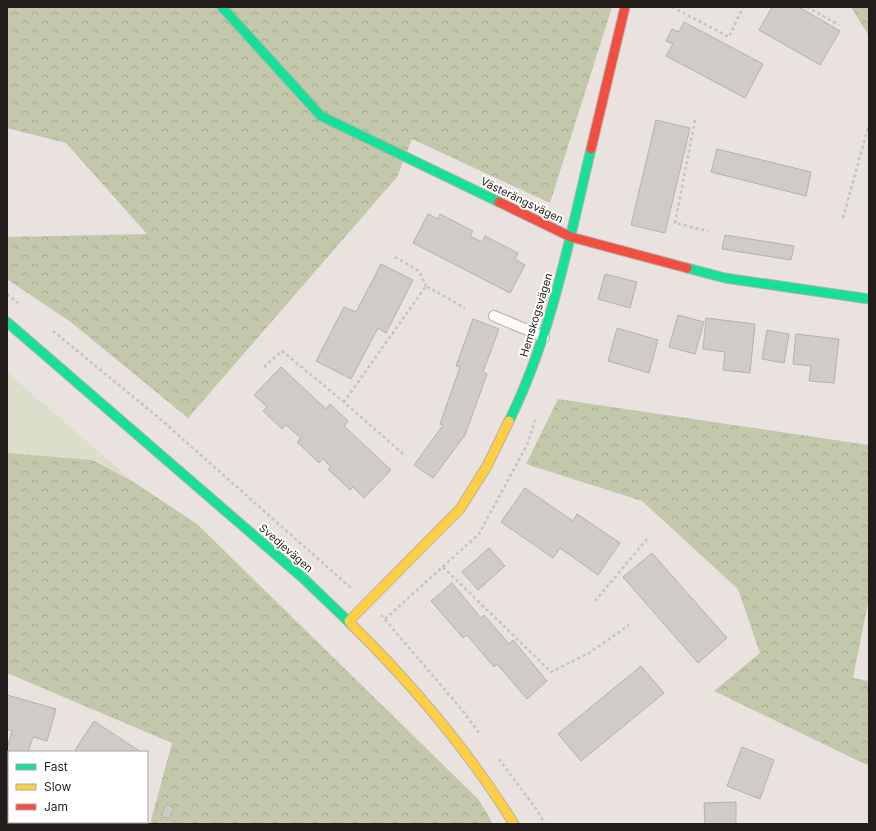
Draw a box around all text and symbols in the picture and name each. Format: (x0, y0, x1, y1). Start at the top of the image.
street label: Västerängsvägen (478, 174, 566, 226)
street label: Hemskogsvägen (517, 271, 555, 359)
street label: Svedjevägen (256, 521, 316, 575)
legend (8, 751, 148, 823)
text: Fast (44, 759, 68, 774)
text: Slow (44, 779, 72, 794)
text: Jam (44, 799, 68, 814)

